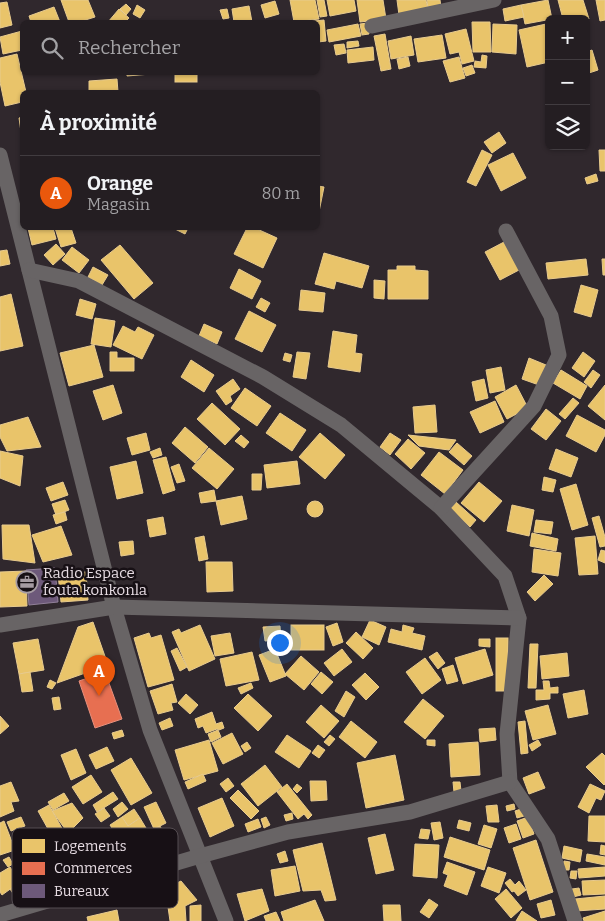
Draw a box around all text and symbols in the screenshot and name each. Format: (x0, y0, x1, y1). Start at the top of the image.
map controls (545, 15, 590, 150)
button: + (545, 15, 590, 60)
search box (20, 20, 320, 75)
icon: search (38, 34, 66, 62)
text: Rechercher (78, 36, 180, 59)
button: − (545, 60, 590, 105)
button: layers (545, 105, 590, 150)
text: À proximité (40, 110, 157, 136)
text: Orange (87, 172, 153, 195)
text: A (50, 184, 62, 203)
text: 80 m (262, 184, 300, 203)
text: Magasin (87, 195, 150, 214)
place label: Radio Espace fouta konkonla (43, 564, 147, 599)
office icon: Radio Espace fouta konkonla (15, 570, 39, 594)
your location (267, 630, 293, 656)
pin: A (83, 655, 115, 696)
legend (12, 828, 178, 908)
text: Logements (54, 838, 126, 855)
text: Commerces (54, 860, 132, 877)
text: Bureaux (54, 883, 109, 900)

